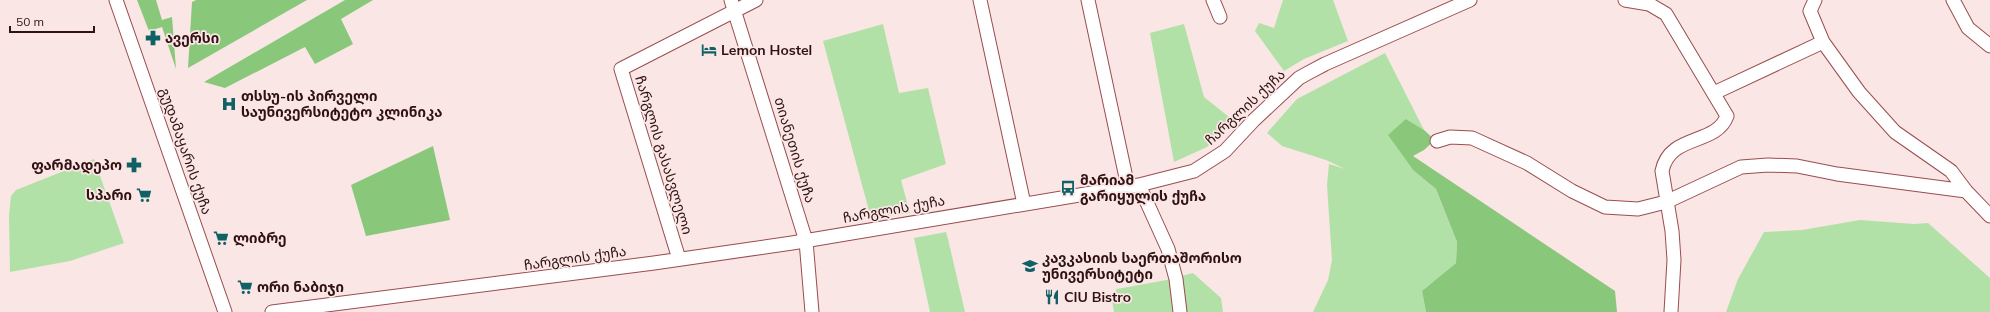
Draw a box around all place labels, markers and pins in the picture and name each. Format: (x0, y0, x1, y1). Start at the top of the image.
pharmacy icon: ავერსი (144, 29, 162, 47)
place label: ავერსი (165, 29, 219, 47)
hotel icon: Lemon Hostel (700, 41, 718, 59)
place label: Lemon Hostel (721, 41, 812, 59)
place label: თსსუ-ის პირველი საუნივერსიტეტო კლინიკა (241, 87, 443, 121)
hospital icon: თსსუ-ის პირველი საუნივერსიტეტო კლინიკა (220, 95, 238, 113)
place label: ფარმადეპო (31, 156, 122, 174)
pharmacy icon: ფარმადეპო (125, 156, 143, 174)
place label: მარიამ გარიყულის ქუჩა (1080, 171, 1206, 205)
bus stop icon: მარიამ გარიყულის ქუჩა (1059, 179, 1077, 197)
place label: სპარი (86, 186, 132, 204)
supermarket icon: სპარი (135, 186, 153, 204)
supermarket icon: ლიბრე (212, 229, 230, 247)
place label: ლიბრე (233, 229, 287, 247)
place label: კავკასიის საერთაშორისო უნივერსიტეტი (1042, 249, 1242, 283)
school or university icon: კავკასიის საერთაშორისო უნივერსიტეტი (1021, 257, 1039, 275)
supermarket icon: ორი ნაბიჯი (236, 278, 254, 296)
place label: ორი ნაბიჯი (257, 278, 344, 296)
restaurant icon: CIU Bistro (1043, 288, 1061, 306)
place label: CIU Bistro (1064, 288, 1131, 306)

